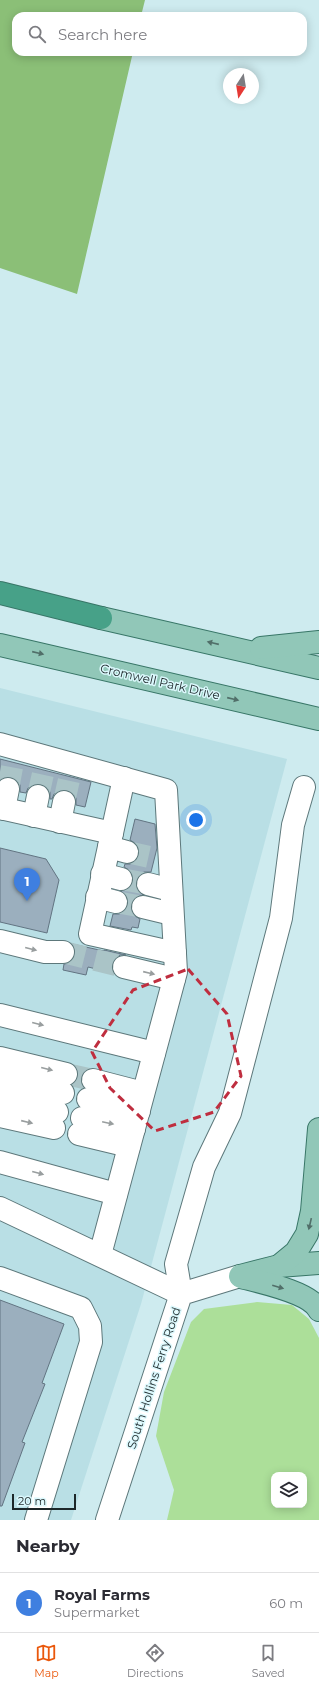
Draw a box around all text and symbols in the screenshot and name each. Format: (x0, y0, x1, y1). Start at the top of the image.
search box (12, 12, 307, 56)
icon: search (26, 23, 48, 45)
text: Search here (58, 25, 147, 44)
north arrow (223, 68, 259, 104)
one-way arrow (207, 640, 219, 646)
one-way arrow (32, 651, 44, 657)
street label: Cromwell Park Drive (99, 660, 221, 703)
one-way arrow (227, 696, 239, 702)
your location (186, 810, 206, 830)
pin: 1 (14, 868, 40, 901)
one-way arrow (25, 946, 37, 952)
one-way arrow (143, 970, 155, 976)
one-way arrow (32, 1022, 44, 1028)
one-way arrow (40, 1067, 53, 1073)
one-way arrow (21, 1119, 33, 1125)
one-way arrow (102, 1121, 114, 1127)
one-way arrow (31, 1170, 44, 1176)
one-way arrow (306, 1217, 312, 1230)
one-way arrow (272, 1284, 284, 1290)
street label: South Hollins Ferry Road (123, 1305, 184, 1451)
map controls (271, 1472, 307, 1508)
button: layers (271, 1472, 307, 1508)
scale bar (12, 1492, 76, 1511)
text: 20 m (18, 1494, 46, 1508)
text: Nearby (16, 1536, 80, 1556)
text: Royal Farms (54, 1585, 150, 1604)
text: 1 (26, 1595, 32, 1611)
text: 60 m (269, 1595, 303, 1611)
text: Supermarket (54, 1604, 140, 1620)
tab: Map (34, 1642, 59, 1680)
tab: Directions (127, 1642, 183, 1680)
tab: Saved (252, 1642, 285, 1680)

